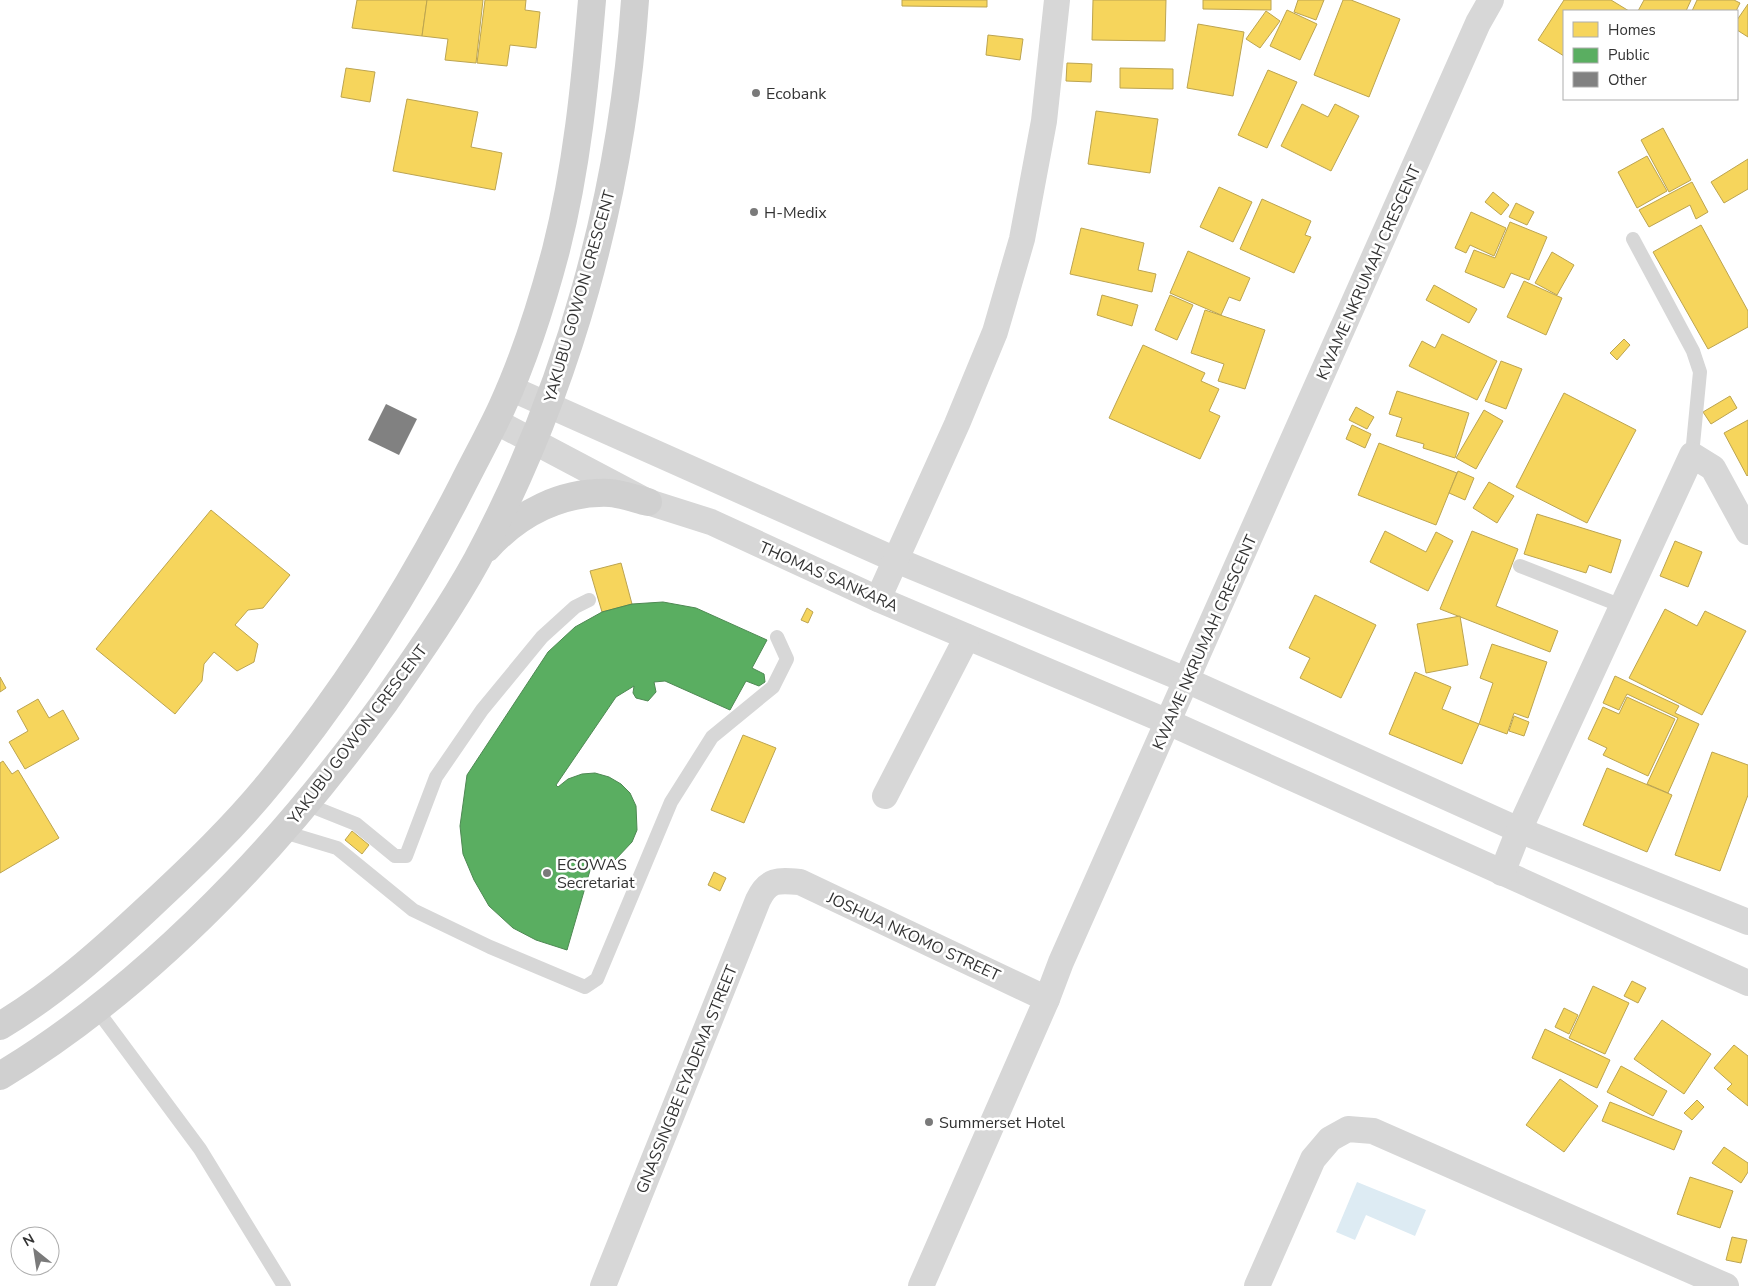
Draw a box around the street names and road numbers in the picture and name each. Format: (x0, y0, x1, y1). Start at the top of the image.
street label: KWAME NKRUMAH CRESCENT (1311, 161, 1427, 383)
street label: YAKUBU GOWON CRESCENT (539, 187, 621, 406)
street label: KWAME NKRUMAH CRESCENT (1147, 531, 1263, 753)
street label: THOMAS SANKARA (756, 536, 902, 618)
street label: YAKUBU GOWON CRESCENT (282, 640, 433, 830)
street label: JOSHUA NKOMO STREET (823, 887, 1004, 987)
street label: GNASSINGBE EYADEMA STREET (631, 962, 743, 1197)

